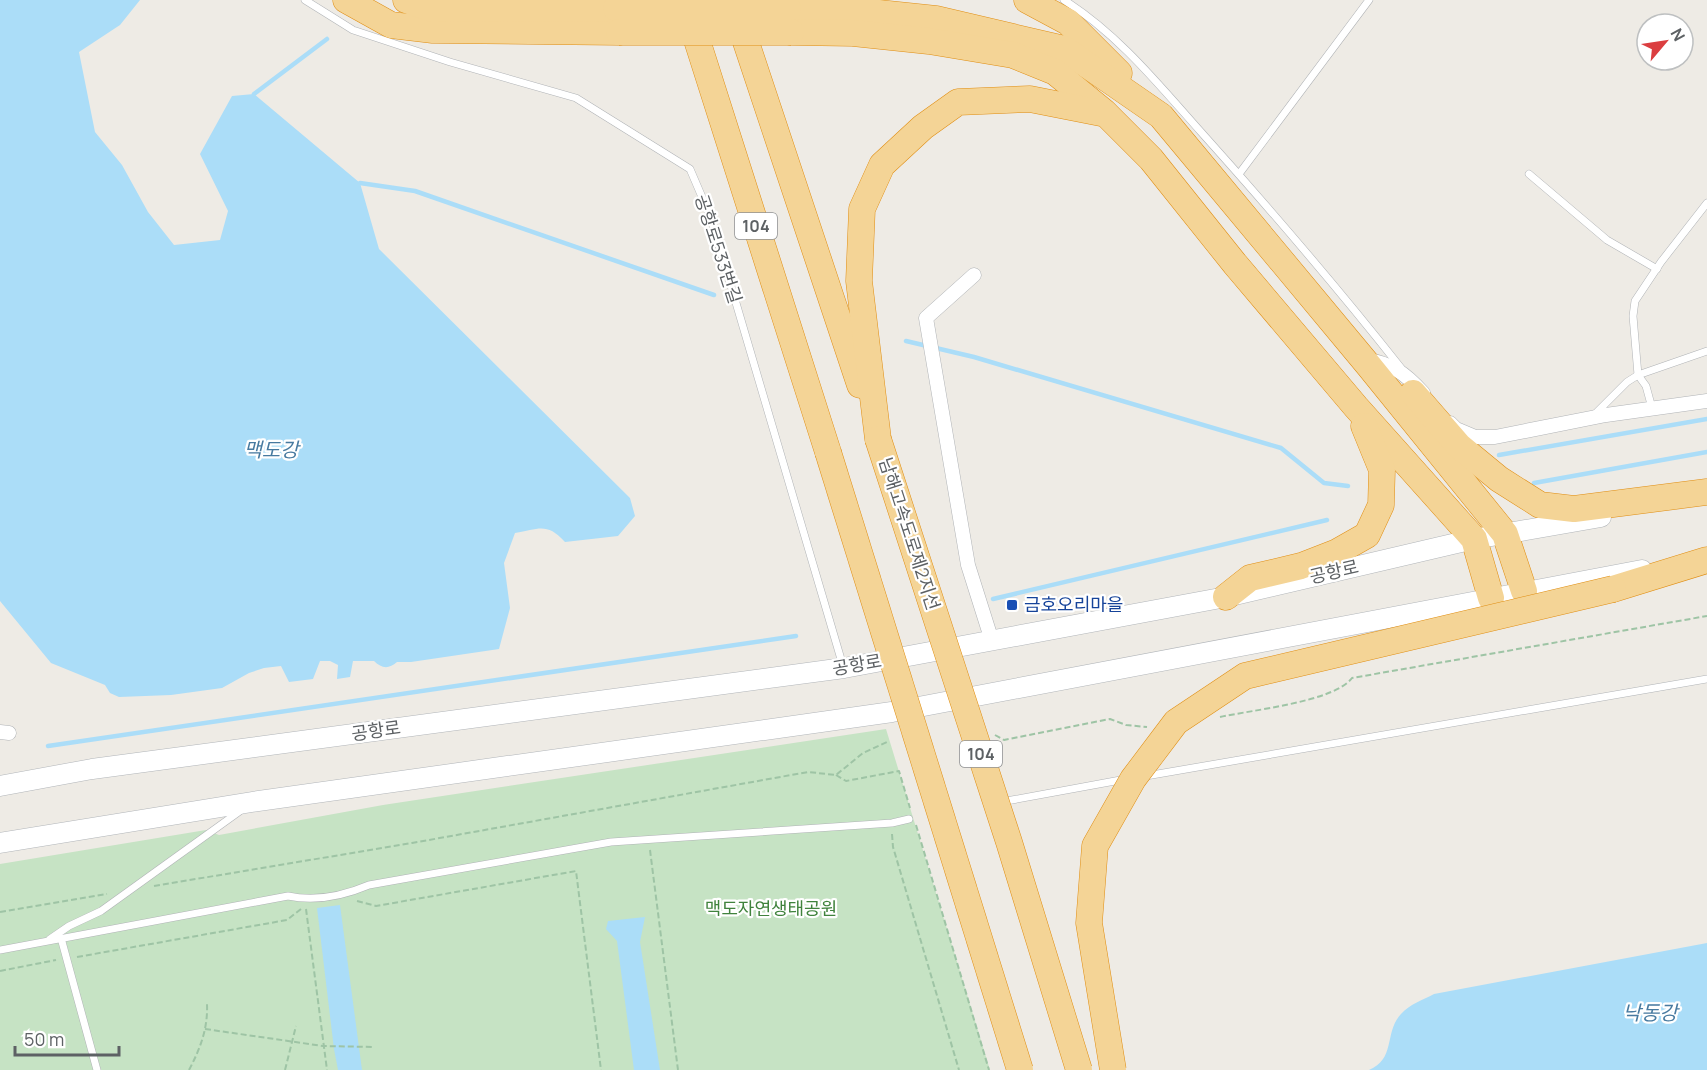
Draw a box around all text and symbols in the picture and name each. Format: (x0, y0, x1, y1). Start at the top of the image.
north arrow (1635, 12, 1695, 72)
text: N (1666, 24, 1691, 45)
street label: 공항로533번길 (690, 191, 748, 306)
road number: 104 (735, 213, 777, 239)
water label: 맥도강 (243, 436, 301, 463)
street label: 남해고속도로제2지선 (874, 454, 946, 613)
street label: 공항로 (1307, 554, 1361, 588)
place label: 금호오리마을 (1024, 592, 1123, 616)
marker: 금호오리마을 (1005, 598, 1019, 612)
street label: 공항로 (830, 648, 883, 680)
street label: 공항로 (350, 715, 402, 745)
road number: 104 (960, 741, 1002, 767)
park label: 맥도자연생태공원 (705, 896, 837, 920)
water label: 낙동강 (1622, 999, 1680, 1026)
scale bar (15, 1019, 118, 1057)
text: 50 m (24, 1027, 64, 1051)

